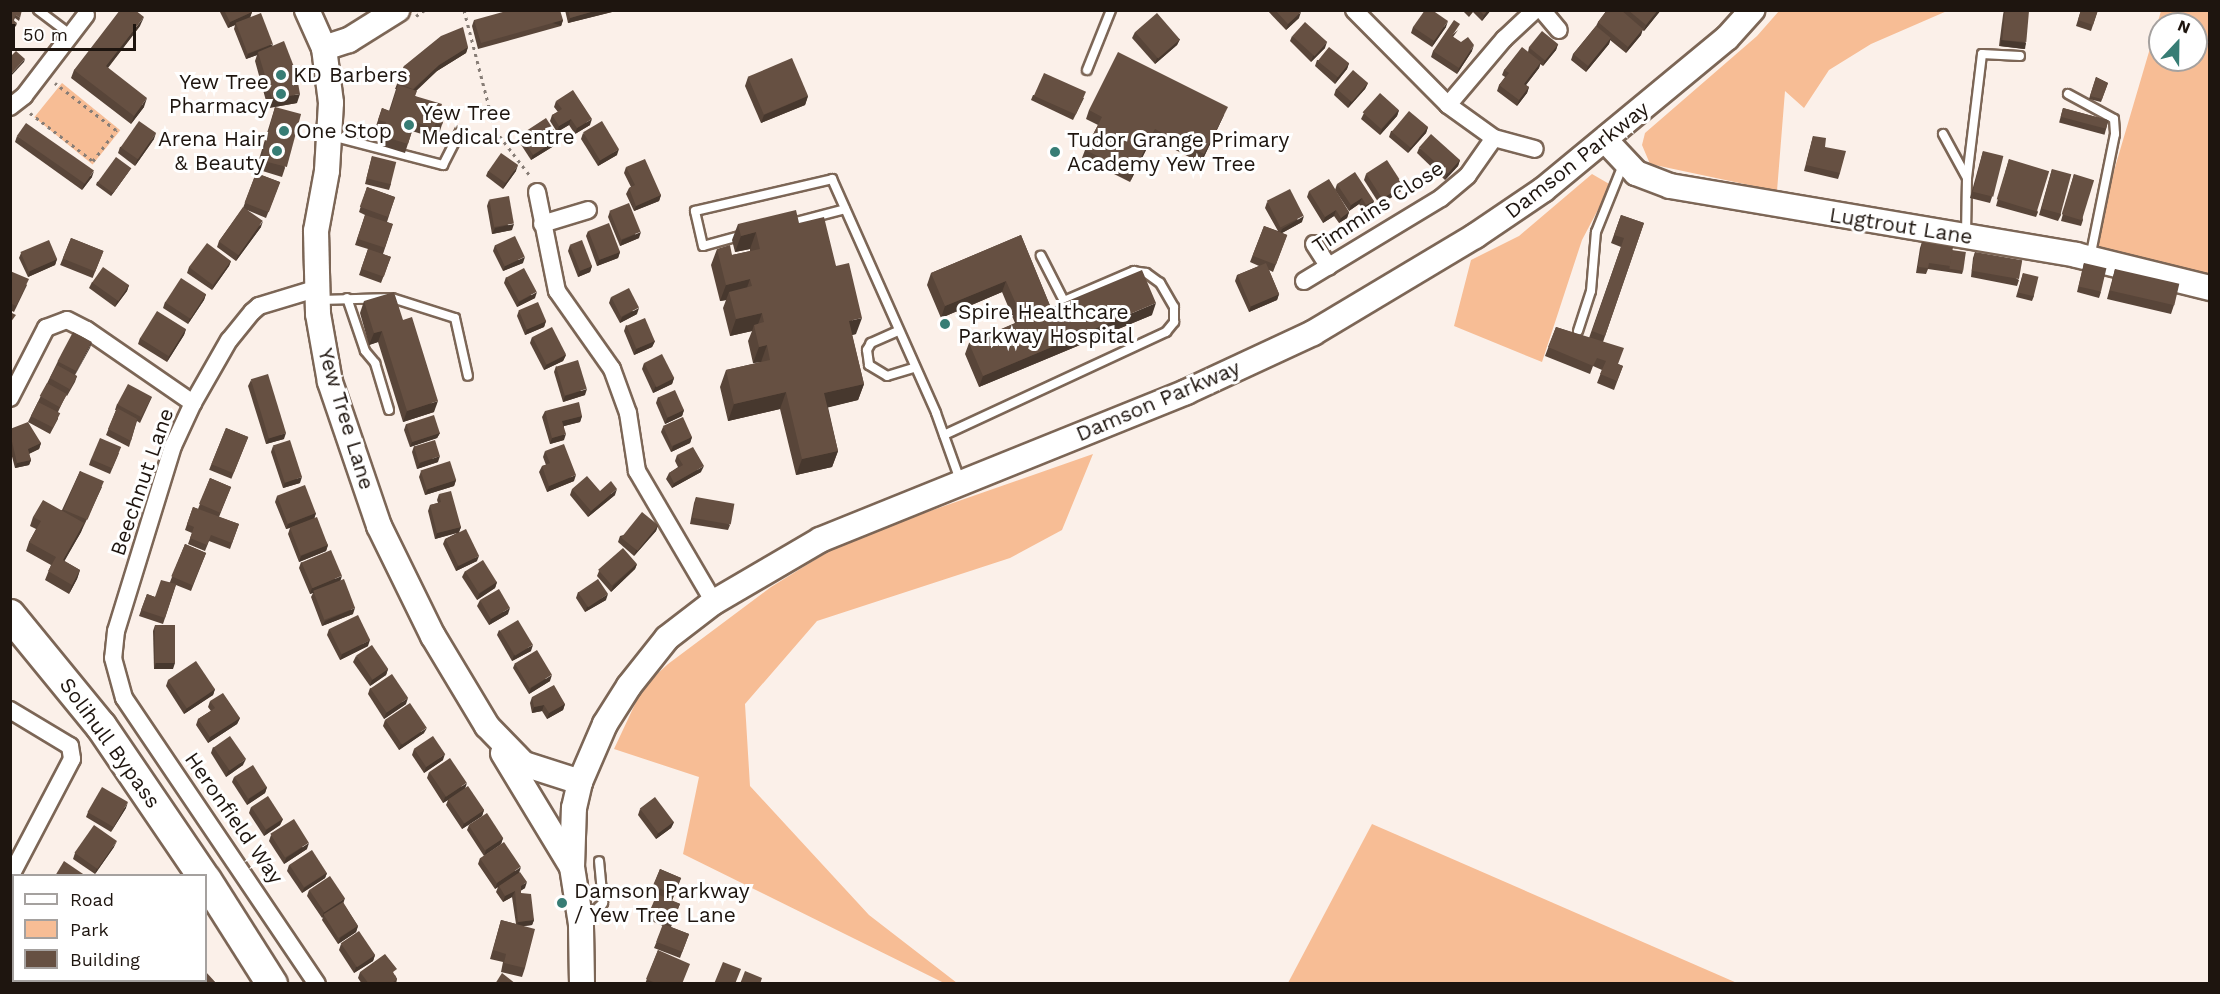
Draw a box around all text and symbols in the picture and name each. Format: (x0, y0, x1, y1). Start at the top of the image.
scale bar (15, 12, 140, 50)
north arrow (2148, 12, 2208, 72)
text: N (2175, 16, 2193, 38)
text: 50 m (23, 24, 68, 45)
place label: KD Barbers (293, 62, 408, 88)
marker: KD Barbers (274, 68, 288, 82)
place label: Yew Tree Pharmacy (169, 69, 269, 119)
marker: Yew Tree Pharmacy (274, 87, 288, 101)
street label: Damson Parkway (1500, 96, 1654, 224)
place label: Yew Tree Medical Centre (421, 100, 575, 150)
place label: One Stop (296, 118, 392, 144)
marker: Yew Tree Medical Centre (402, 118, 416, 132)
marker: One Stop (277, 124, 291, 138)
place label: Arena Hair & Beauty (157, 126, 265, 176)
place label: Tudor Grange Primary Academy Yew Tree (1067, 127, 1290, 177)
marker: Arena Hair & Beauty (270, 144, 284, 158)
marker: Tudor Grange Primary Academy Yew Tree (1048, 145, 1062, 159)
street label: Timmins Close (1308, 155, 1448, 259)
street label: Lugtrout Lane (1828, 202, 1974, 250)
place label: Spire Healthcare Parkway Hospital (958, 299, 1135, 349)
marker: Spire Healthcare Parkway Hospital (936, 315, 954, 333)
street label: Yew Tree Lane (312, 345, 380, 493)
street label: Damson Parkway (1072, 355, 1244, 447)
street label: Beechnut Lane (105, 405, 179, 559)
street label: Solihull Bypass (54, 673, 166, 813)
street label: Heronfield Way (179, 747, 289, 889)
legend (12, 874, 207, 982)
place label: Damson Parkway / Yew Tree Lane (574, 878, 749, 928)
text: Road (70, 889, 114, 910)
marker: Damson Parkway / Yew Tree Lane (555, 896, 569, 910)
text: Park (70, 919, 109, 940)
text: Building (70, 949, 140, 970)

